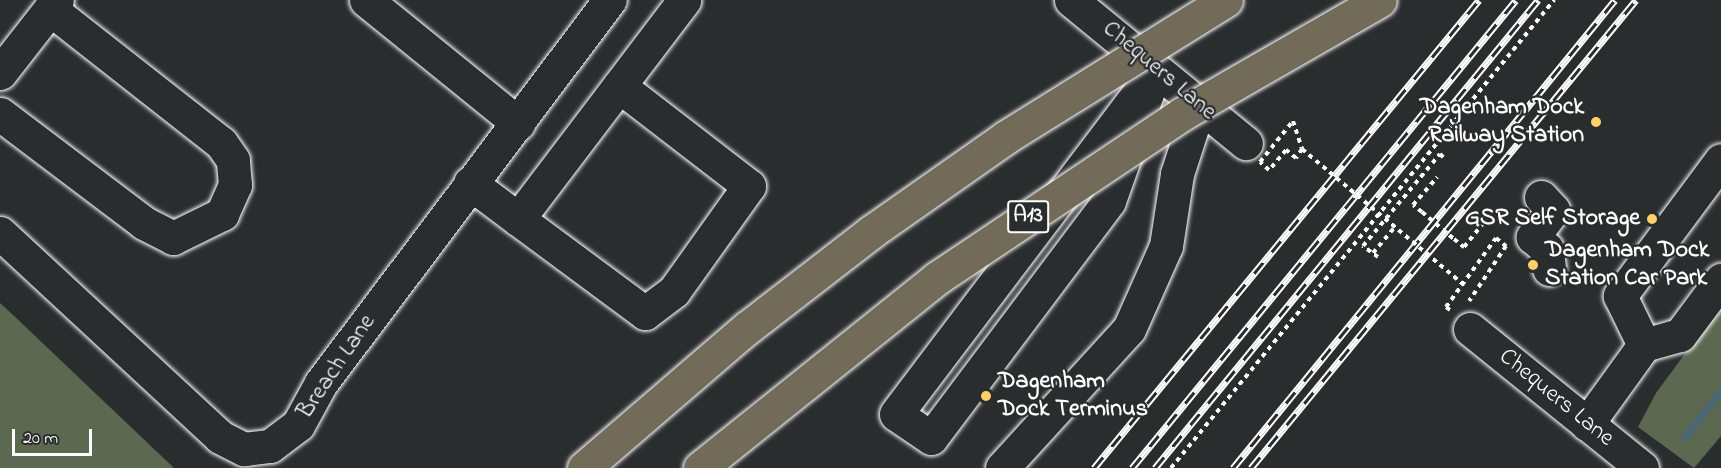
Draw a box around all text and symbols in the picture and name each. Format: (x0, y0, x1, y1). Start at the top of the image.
street label: Chequers Lane (1096, 15, 1222, 127)
place label: Dagenham Dock Railway Station (1420, 94, 1584, 150)
marker: Dagenham Dock Railway Station (1589, 115, 1603, 129)
road number: A13 (1007, 198, 1049, 236)
place label: GSR Self Storage (1465, 205, 1640, 233)
marker: GSR Self Storage (1645, 212, 1659, 226)
place label: Dagenham Dock Station Car Park (1545, 237, 1709, 293)
marker: Dagenham Dock Station Car Park (1526, 258, 1540, 272)
street label: Breach Lane (292, 309, 382, 425)
street label: Chequers Lane (1493, 343, 1619, 453)
place label: Dagenham Dock Terminus (998, 368, 1148, 424)
marker: Dagenham Dock Terminus (979, 389, 993, 403)
scale bar (15, 417, 94, 455)
text: 20 m (23, 426, 58, 452)

